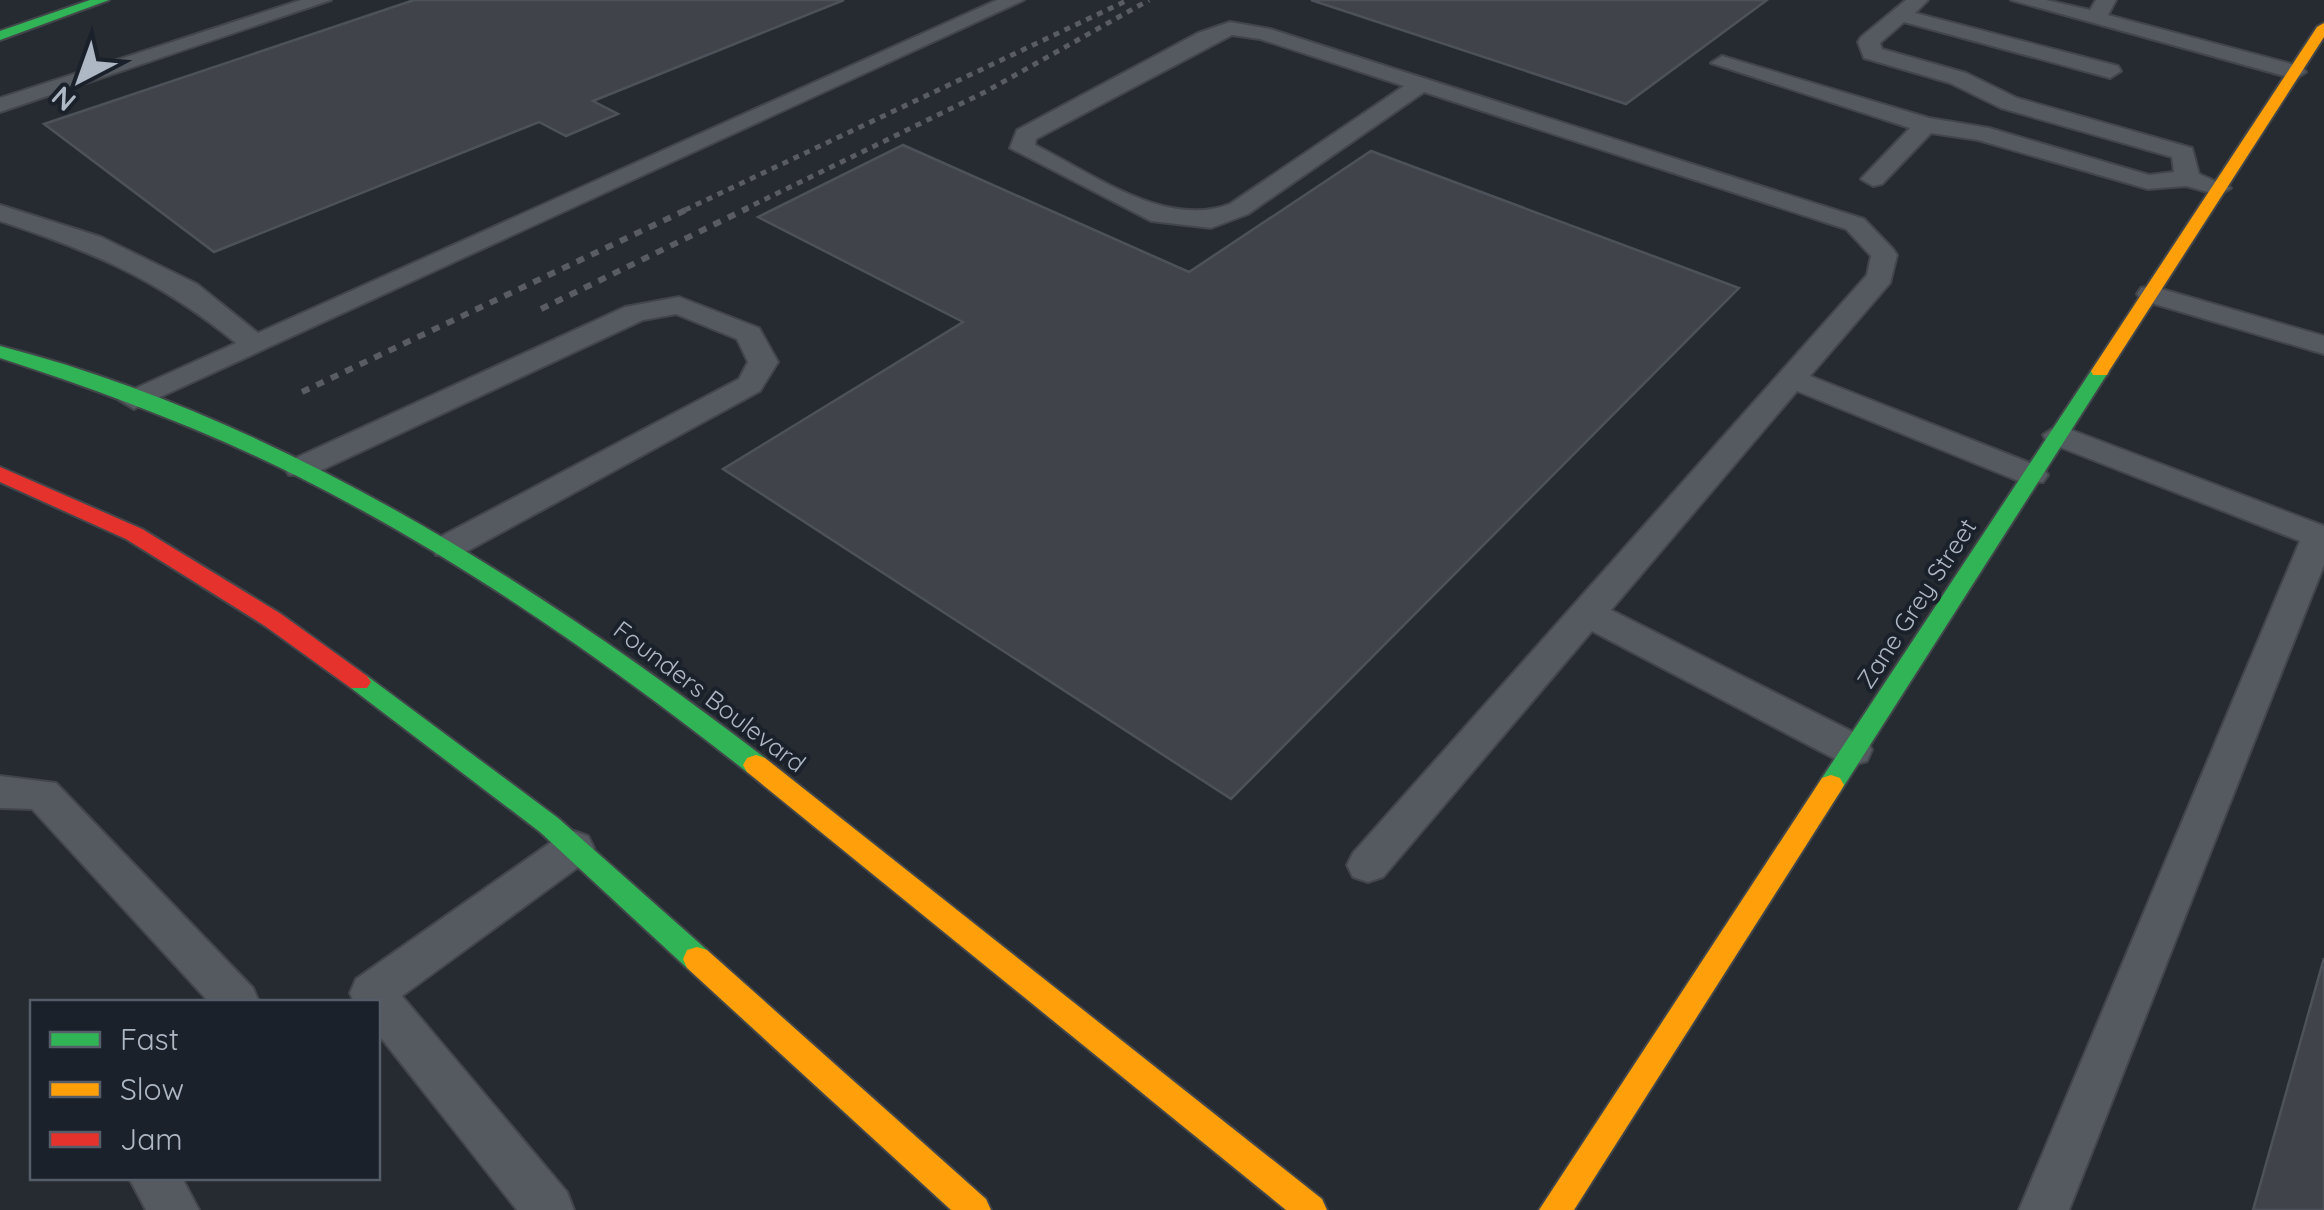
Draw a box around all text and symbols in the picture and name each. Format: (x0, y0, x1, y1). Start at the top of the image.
north arrow (30, 30, 130, 130)
text: N (44, 79, 83, 119)
street label: Zane Grey Street (1850, 512, 1982, 694)
street label: Founders Boulevard (608, 614, 812, 778)
legend (30, 1000, 380, 1180)
text: Fast (120, 1020, 179, 1058)
text: Slow (120, 1070, 184, 1108)
text: Jam (120, 1120, 183, 1158)

